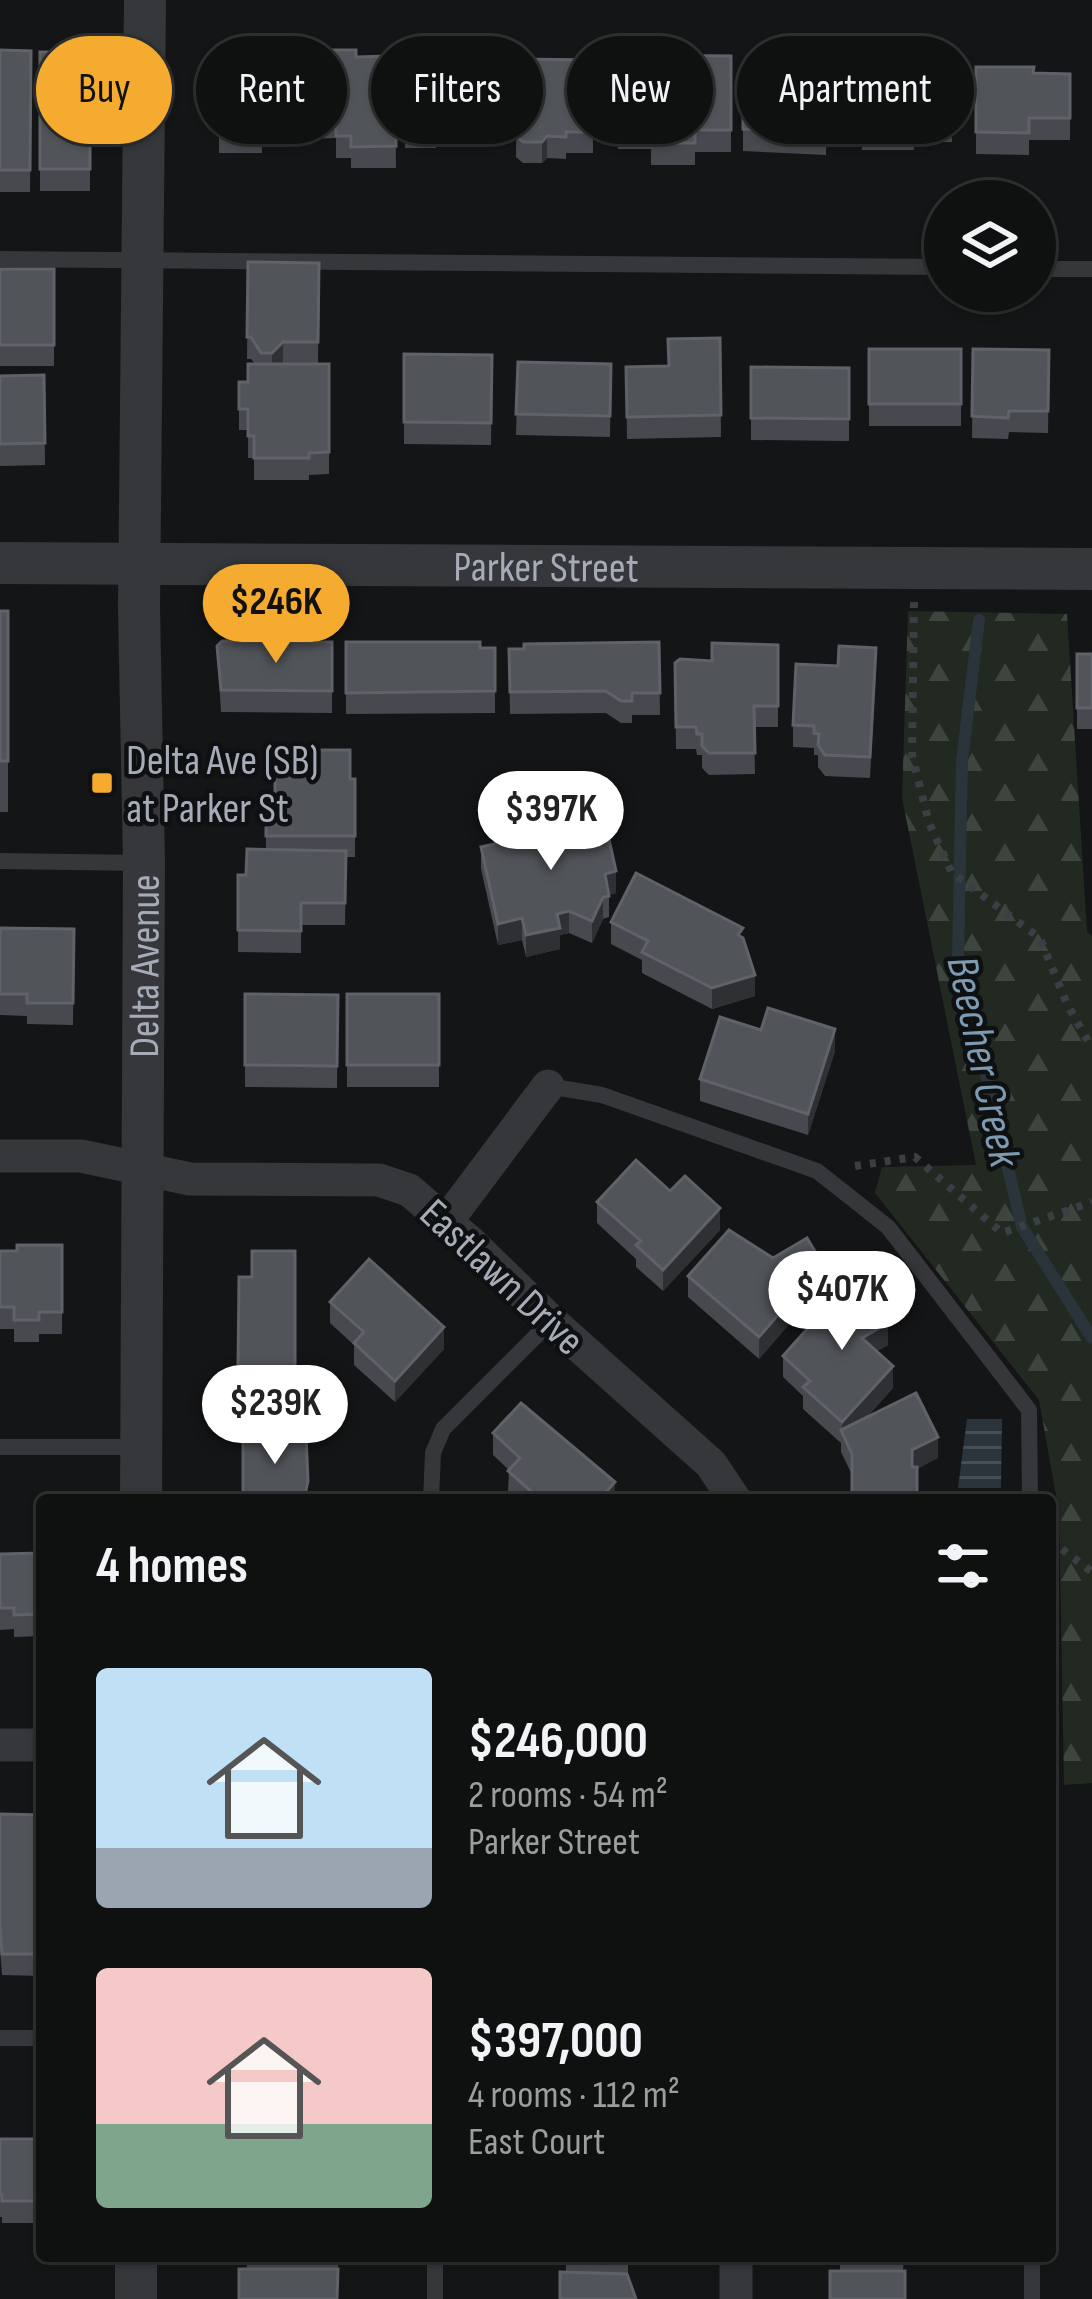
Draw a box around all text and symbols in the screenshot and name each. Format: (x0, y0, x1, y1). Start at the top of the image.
chip: Buy (36, 36, 172, 144)
chip: Rent (196, 36, 347, 144)
chip: Filters (371, 36, 543, 144)
chip: New (567, 36, 713, 144)
chip: Apartment (737, 36, 974, 144)
map controls (924, 180, 1056, 312)
button: layers (924, 180, 1056, 312)
street label: Parker Street (453, 542, 639, 595)
pin: $246K (192, 564, 360, 666)
text: $246K (230, 579, 322, 626)
place label: Delta Ave (SB) at Parker St (126, 736, 319, 835)
marker: Delta Ave (SB) at Parker St (89, 770, 115, 796)
pin: $397K (467, 771, 635, 873)
text: $397K (505, 786, 597, 833)
street label: Delta Avenue (120, 874, 172, 1058)
water label: Beecher Creek (933, 951, 1032, 1173)
street label: Eastlawn Drive (409, 1189, 594, 1367)
pin: $407K (758, 1251, 926, 1353)
text: $407K (795, 1266, 889, 1313)
pin: $239K (191, 1365, 359, 1467)
text: $239K (229, 1380, 321, 1427)
icon: filters (930, 1533, 996, 1599)
text: 4 homes (96, 1536, 248, 1597)
text: $246,000 (468, 1711, 648, 1772)
icon: home (192, 1716, 336, 1860)
text: 2 rooms · 54 m² (468, 1772, 668, 1819)
text: Parker Street (468, 1819, 640, 1866)
text: $397,000 (468, 2011, 643, 2072)
icon: home (192, 2016, 336, 2160)
text: 4 rooms · 112 m² (468, 2072, 680, 2119)
text: East Court (468, 2119, 605, 2166)

